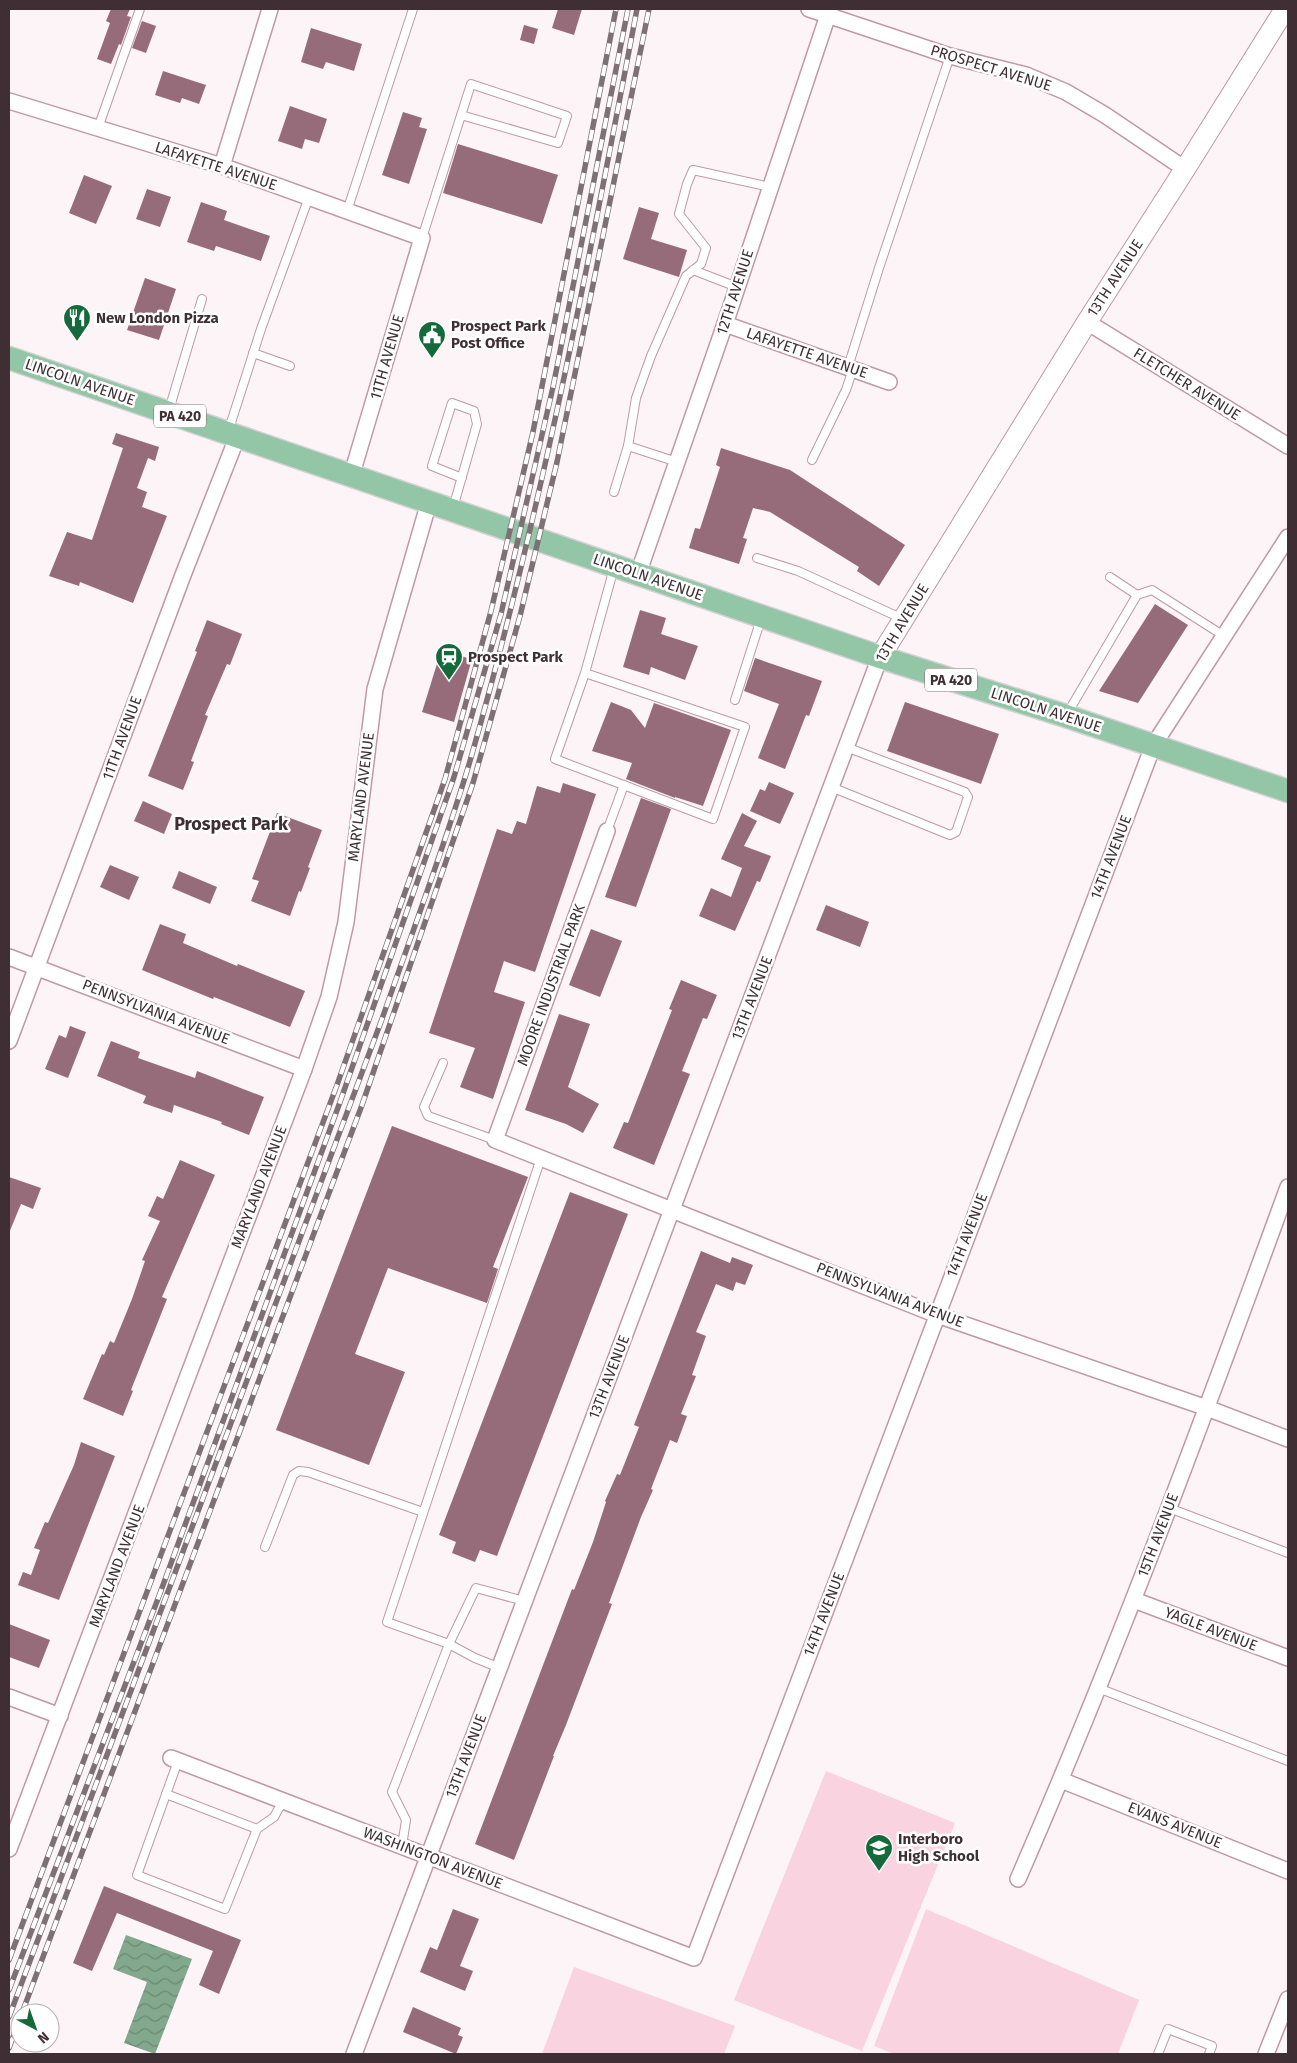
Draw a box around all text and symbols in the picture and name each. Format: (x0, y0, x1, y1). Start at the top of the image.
street label: PROSPECT AVENUE (928, 41, 1054, 95)
street label: LAFAYETTE AVENUE (153, 138, 279, 194)
street label: 13TH AVENUE (1083, 236, 1147, 320)
street label: 12TH AVENUE (713, 247, 757, 337)
restaurant icon: New London Pizza (62, 303, 92, 342)
place label: New London Pizza (96, 309, 219, 327)
street label: 11TH AVENUE (366, 312, 408, 402)
place label: Prospect Park Post Office (451, 317, 546, 352)
public building icon: Prospect Park Post Office (417, 320, 447, 359)
street label: LAFAYETTE AVENUE (744, 324, 870, 382)
street label: FLETCHER AVENUE (1130, 344, 1244, 424)
street label: LINCOLN AVENUE (23, 355, 137, 409)
road number: PA 420 (154, 404, 206, 428)
street label: LINCOLN AVENUE (591, 550, 705, 604)
street label: 13TH AVENUE (871, 580, 933, 666)
station icon: Prospect Park (434, 642, 464, 681)
place label: Prospect Park (468, 648, 563, 666)
road number: PA 420 (925, 668, 977, 692)
street label: LINCOLN AVENUE (988, 684, 1104, 736)
street label: 11TH AVENUE (99, 694, 145, 782)
street label: MARYLAND AVENUE (344, 731, 378, 863)
street label: 14TH AVENUE (1087, 812, 1135, 902)
district label: Prospect Park (174, 813, 289, 835)
street label: MOORE INDUSTRIAL PARK (513, 901, 589, 1068)
street label: 13TH AVENUE (728, 953, 776, 1043)
street label: PENNSYLVANIA AVENUE (80, 976, 232, 1048)
street label: MARYLAND AVENUE (227, 1123, 291, 1251)
street label: 14TH AVENUE (943, 1190, 991, 1280)
street label: PENNSYLVANIA AVENUE (814, 1259, 966, 1331)
street label: 13TH AVENUE (585, 1332, 633, 1422)
street label: 15TH AVENUE (1134, 1491, 1182, 1579)
street label: MARYLAND AVENUE (85, 1502, 149, 1630)
street label: 14TH AVENUE (800, 1569, 848, 1659)
street label: YAGLE AVENUE (1162, 1603, 1260, 1655)
street label: 13TH AVENUE (442, 1711, 490, 1801)
street label: EVANS AVENUE (1125, 1798, 1225, 1852)
street label: WASHINGTON AVENUE (361, 1823, 505, 1893)
place label: Interboro High School (898, 1830, 980, 1865)
school or university icon: Interboro High School (864, 1833, 894, 1872)
north arrow (10, 2003, 60, 2053)
text: N (34, 2028, 52, 2047)

